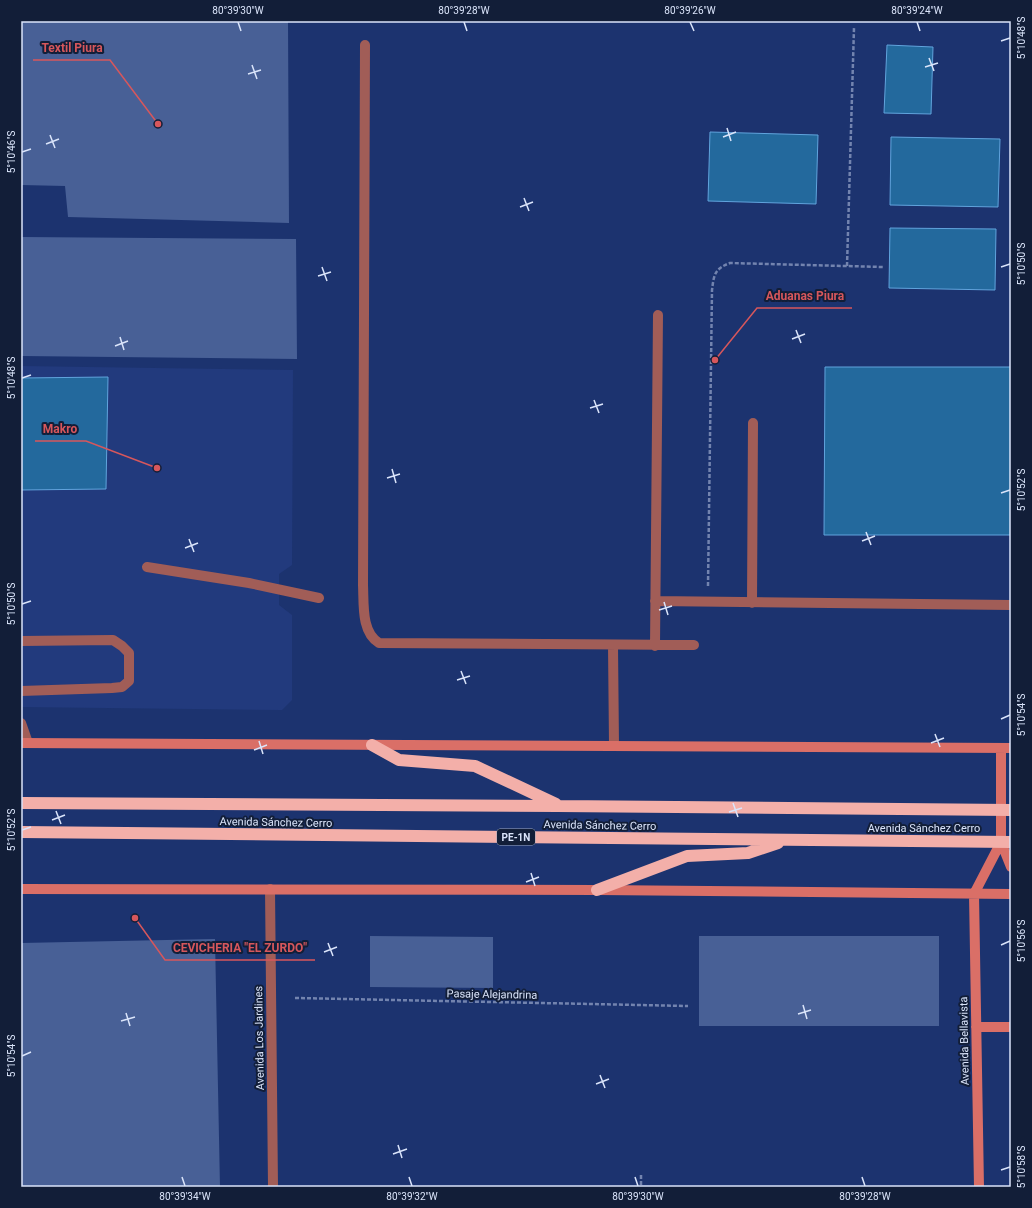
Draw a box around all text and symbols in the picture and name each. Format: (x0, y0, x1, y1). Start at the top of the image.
text: 80°39'30"W (212, 5, 264, 16)
text: 80°39'28"W (438, 5, 490, 16)
text: 80°39'26"W (664, 5, 716, 16)
text: 80°39'24"W (891, 5, 943, 16)
text: 5°10'48"S (1016, 17, 1027, 59)
callout: Textil Piura (33, 36, 110, 60)
text: Textil Piura (41, 41, 103, 55)
text: 5°10'46"S (6, 131, 17, 173)
text: 5°10'50"S (1016, 243, 1027, 285)
callout: Aduanas Piura (757, 284, 852, 308)
text: Aduanas Piura (766, 289, 845, 303)
text: 5°10'48"S (6, 357, 17, 399)
callout: Makro (35, 417, 86, 441)
text: Makro (43, 422, 77, 436)
text: 5°10'52"S (1016, 469, 1027, 511)
text: 5°10'50"S (6, 583, 17, 625)
text: 5°10'54"S (1016, 694, 1027, 736)
text: 5°10'52"S (6, 809, 17, 851)
street label: Avenida Sánchez Cerro (220, 815, 332, 830)
street label: Avenida Sánchez Cerro (544, 818, 656, 833)
street label: Avenida Sánchez Cerro (868, 822, 980, 835)
road number: PE-1N (497, 829, 535, 845)
text: 5°10'56"S (1016, 920, 1027, 962)
callout: CEVICHERIA "EL ZURDO" (165, 936, 315, 960)
text: CEVICHERIA "EL ZURDO" (173, 941, 307, 955)
street label: Avenida Los Jardines (252, 985, 267, 1090)
street label: Pasaje Alejandrina (447, 987, 537, 1002)
street label: Avenida Bellavista (957, 996, 972, 1086)
text: 5°10'54"S (6, 1035, 17, 1077)
text: 5°10'58"S (1016, 1146, 1027, 1188)
text: 80°39'34"W (159, 1191, 211, 1202)
text: 80°39'32"W (386, 1191, 438, 1202)
text: 80°39'30"W (612, 1191, 664, 1202)
text: 80°39'28"W (839, 1191, 891, 1202)

